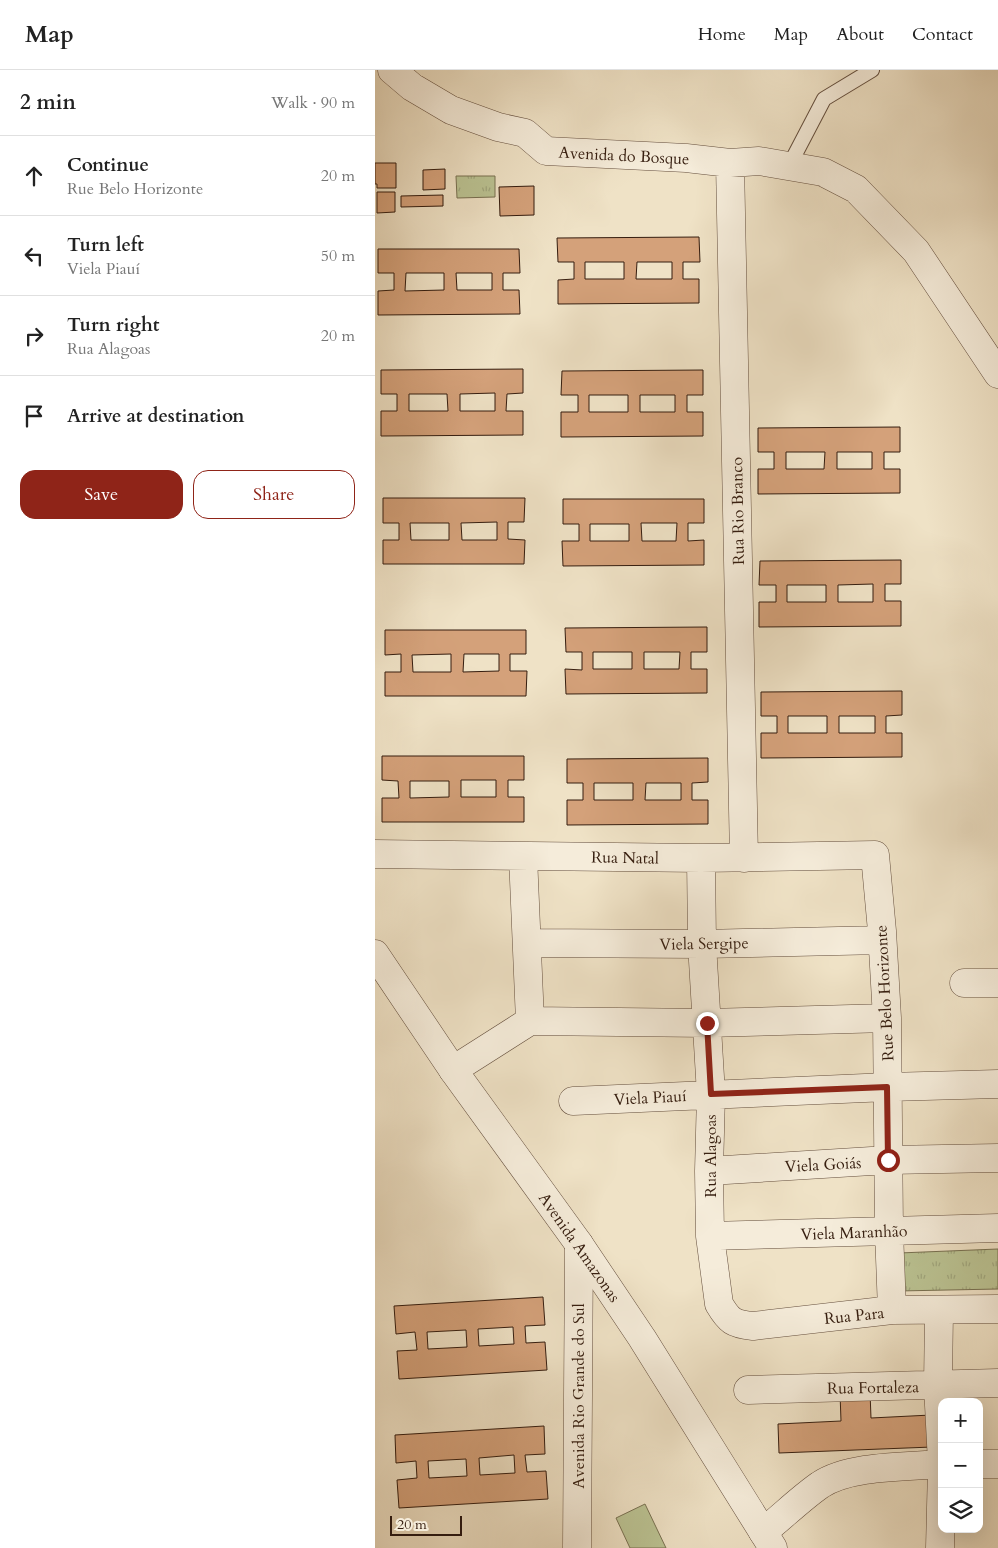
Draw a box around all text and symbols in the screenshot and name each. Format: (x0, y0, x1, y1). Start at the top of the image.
text: Map (25, 18, 74, 51)
text: Home (698, 22, 746, 47)
text: Map (774, 22, 808, 47)
text: About (836, 22, 884, 47)
text: Contact (912, 22, 973, 47)
text: 2 min (20, 88, 76, 117)
text: Walk · 90 m (271, 92, 355, 114)
street label: Avenida do Bosque (558, 142, 690, 170)
text: Continue (67, 152, 149, 178)
icon: ahead (20, 162, 48, 190)
text: 20 m (321, 165, 355, 187)
text: Rue Belo Horizonte (67, 178, 203, 200)
text: Turn left (67, 232, 144, 258)
icon: left (20, 242, 48, 270)
text: 50 m (321, 245, 355, 267)
text: Viela Piauí (67, 258, 140, 280)
text: Turn right (67, 312, 159, 338)
icon: right (20, 322, 48, 350)
text: 20 m (321, 325, 355, 347)
text: Rua Alagoas (67, 338, 150, 360)
icon: arrive (20, 402, 48, 430)
text: Arrive at destination (67, 403, 244, 429)
street label: Rua Rio Branco (726, 456, 750, 565)
button: Save (20, 470, 183, 519)
button: Share (193, 470, 355, 519)
street label: Rua Natal (591, 846, 659, 870)
street label: Rue Belo Horizonte (870, 924, 900, 1062)
street label: Viela Sergipe (659, 932, 749, 956)
route end (696, 1012, 719, 1035)
street label: Viela Piauí (613, 1085, 688, 1111)
street label: Rua Alagoas (700, 1114, 722, 1198)
route start (877, 1149, 900, 1172)
street label: Viela Goiás (784, 1152, 862, 1178)
street label: Avenida Amazonas (533, 1188, 625, 1307)
street label: Viela Maranhão (800, 1220, 908, 1246)
street label: Rua Para (823, 1302, 885, 1330)
street label: Avenida Rio Grande do Sul (568, 1303, 590, 1489)
street label: Rua Fortaleza (827, 1376, 919, 1400)
map controls (938, 1398, 983, 1533)
button: + (938, 1398, 983, 1443)
button: − (938, 1443, 983, 1488)
button: layers (938, 1488, 983, 1533)
scale bar (390, 1513, 463, 1536)
text: 20 m (397, 1515, 427, 1534)

